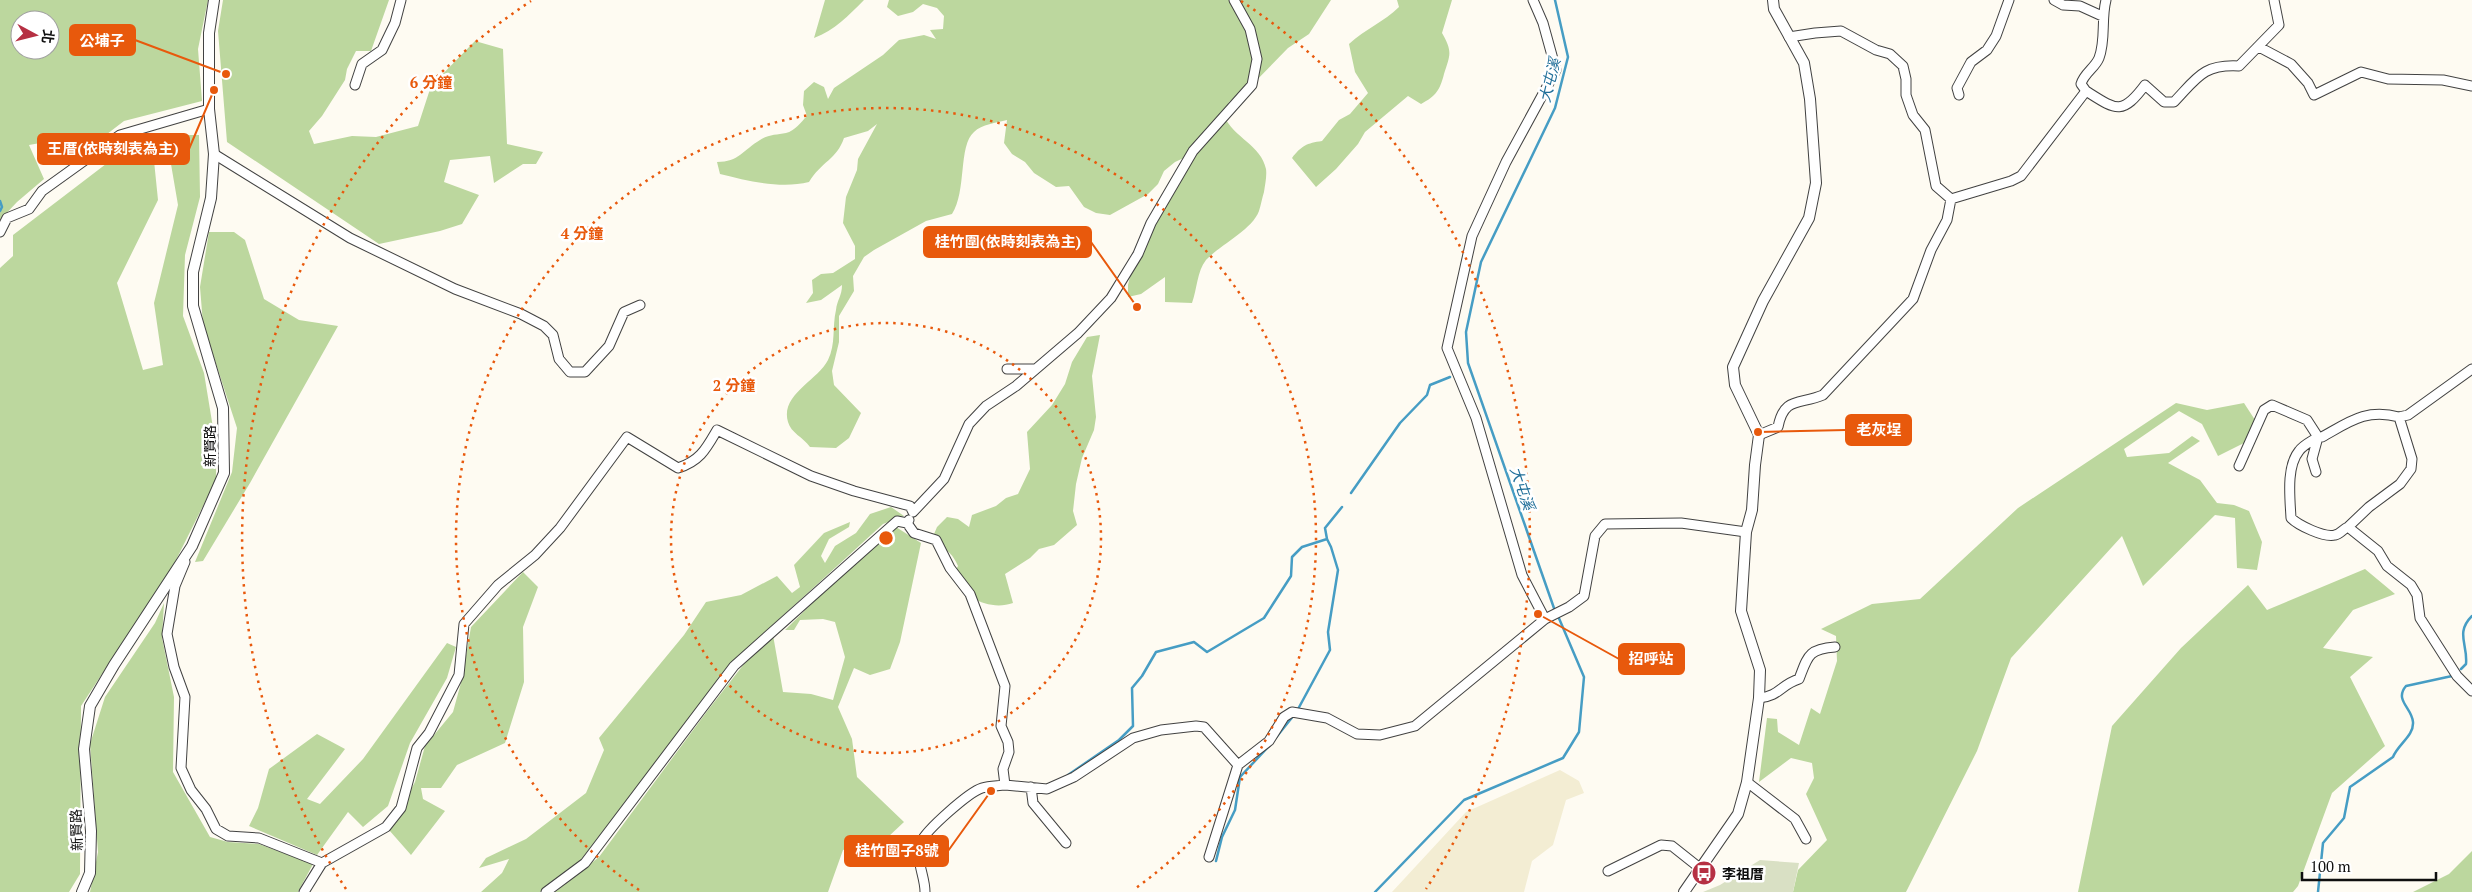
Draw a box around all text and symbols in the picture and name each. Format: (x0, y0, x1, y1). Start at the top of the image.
north arrow (10, 10, 60, 60)
callout: 公埔子 (70, 25, 135, 55)
text: 北 (38, 29, 59, 45)
text: 公埔子 (79, 30, 125, 50)
water label: 大屯溪 (1534, 54, 1565, 104)
text: 6 分鐘 (410, 72, 452, 92)
callout: 王厝(依時刻表為主) (38, 134, 189, 164)
text: 王厝(依時刻表為主) (47, 138, 179, 158)
text: 4 分鐘 (561, 223, 603, 243)
callout: 桂竹圍(依時刻表為主) (924, 227, 1091, 257)
text: 桂竹圍(依時刻表為主) (935, 231, 1081, 251)
text: 2 分鐘 (713, 375, 755, 395)
callout: 老灰埕 (1846, 415, 1911, 445)
text: 老灰埕 (1856, 419, 1902, 439)
street label: 新賢路 (200, 425, 219, 467)
water label: 大屯溪 (1506, 463, 1540, 514)
centre of rings (877, 529, 895, 547)
callout: 招呼站 (1619, 644, 1684, 674)
text: 招呼站 (1628, 648, 1674, 668)
street label: 新賢路 (66, 809, 86, 851)
callout: 桂竹圍子8號 (845, 836, 948, 866)
text: 桂竹圍子8號 (855, 840, 939, 860)
scale bar (2302, 850, 2436, 882)
text: 100 m (2310, 856, 2351, 876)
bus stop icon: 李祖厝 (1691, 860, 1717, 886)
place label: 李祖厝 (1722, 864, 1764, 883)

